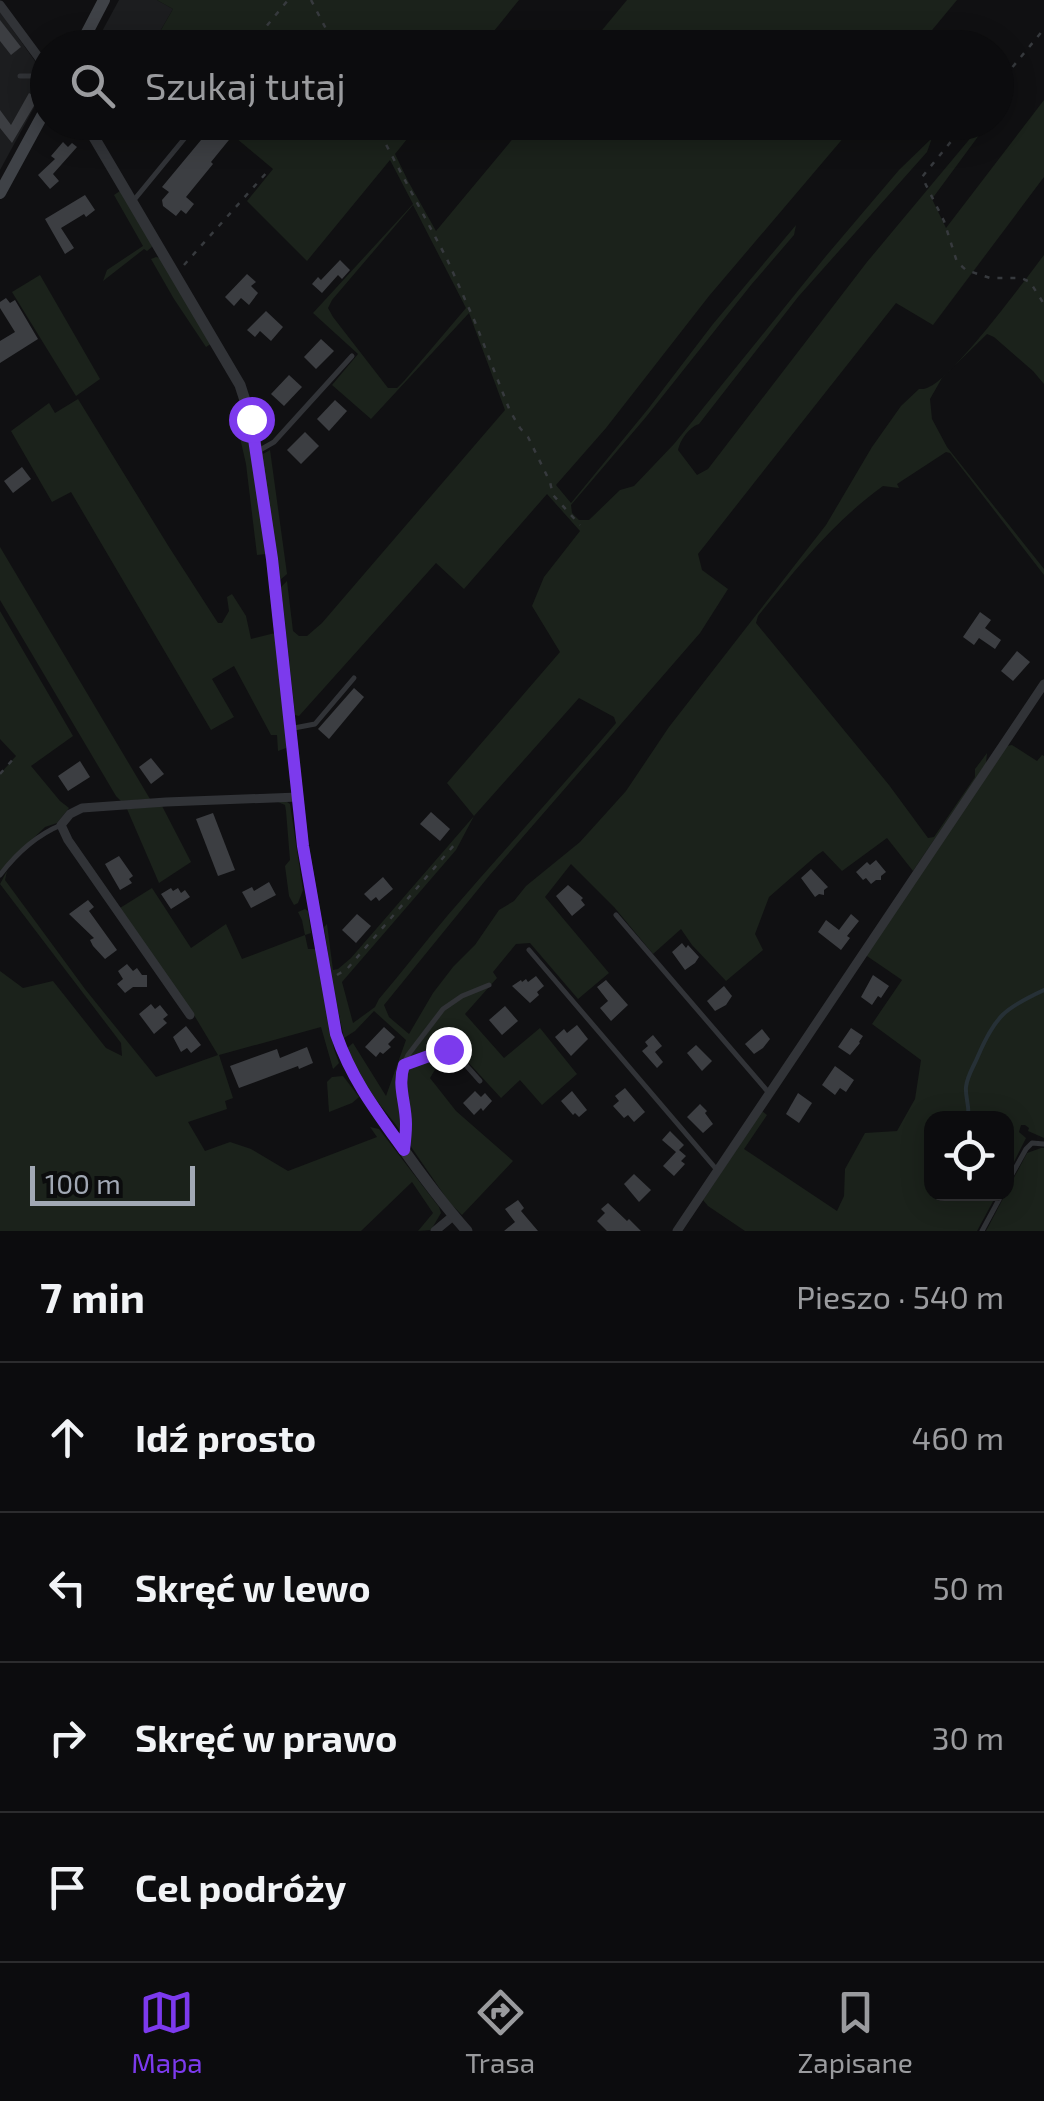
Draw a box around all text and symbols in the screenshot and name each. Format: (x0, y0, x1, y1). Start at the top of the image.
search box (30, 30, 1014, 140)
icon: search (65, 58, 120, 113)
text: Szukaj tutaj (145, 62, 346, 108)
route start (229, 397, 275, 443)
route end (426, 1027, 472, 1073)
map controls (924, 1111, 1014, 1201)
button: locate (924, 1111, 1014, 1201)
scale bar (30, 1161, 195, 1206)
text: 100 m (45, 1166, 121, 1200)
text: 7 min (40, 1271, 145, 1321)
text: Pieszo · 540 m (796, 1277, 1004, 1315)
icon: ahead (40, 1410, 95, 1465)
text: Idź prosto (135, 1414, 316, 1460)
text: 460 m (912, 1418, 1004, 1456)
icon: left (40, 1560, 95, 1615)
text: Skręć w lewo (135, 1564, 371, 1610)
text: 50 m (932, 1568, 1004, 1606)
icon: right (40, 1710, 95, 1765)
text: Skręć w prawo (135, 1714, 398, 1760)
text: 30 m (932, 1718, 1004, 1756)
icon: arrive (40, 1860, 95, 1915)
text: Cel podróży (135, 1864, 346, 1910)
tab: Mapa (131, 1985, 203, 2079)
tab: Trasa (465, 1985, 535, 2079)
tab: Zapisane (797, 1985, 913, 2079)

